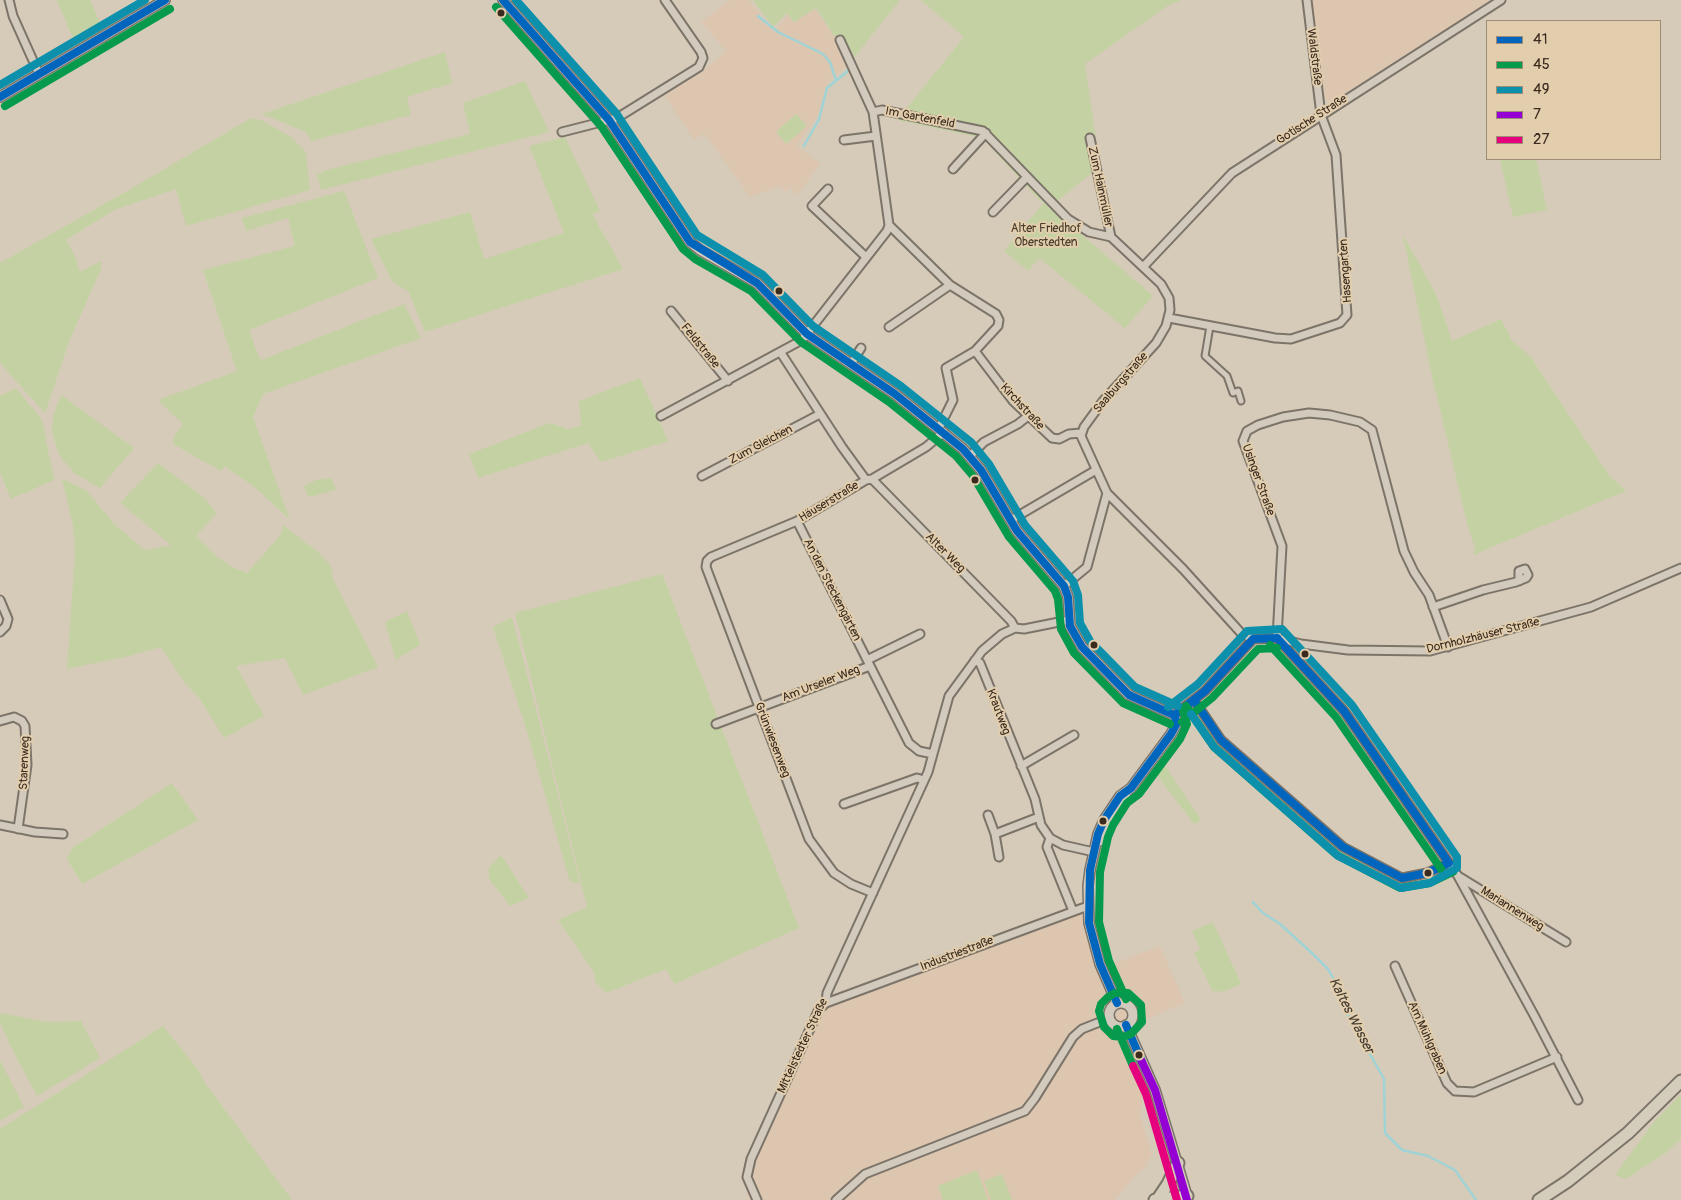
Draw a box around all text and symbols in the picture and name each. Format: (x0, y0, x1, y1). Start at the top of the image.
unlabelled marker (496, 8, 506, 18)
legend (1486, 20, 1661, 160)
street label: Waldstraße (1303, 28, 1325, 86)
text: 41 (1533, 30, 1548, 49)
text: 45 (1533, 55, 1550, 74)
text: 49 (1533, 80, 1549, 99)
street label: Gotische Straße (1274, 92, 1350, 148)
street label: Im Gartenfeld (884, 104, 956, 132)
text: 7 (1533, 105, 1541, 124)
text: 27 (1533, 130, 1549, 149)
street label: Zum Hainmüller (1084, 145, 1116, 229)
park label: Alter Friedhof Oberstedten (1011, 222, 1081, 250)
street label: Hasengarten (1337, 238, 1355, 304)
unlabelled marker (774, 286, 784, 296)
street label: Feldstraße (677, 320, 723, 372)
street label: Saalburgstraße (1091, 350, 1151, 416)
street label: Kirchstraße (997, 381, 1047, 433)
street label: Zum Gleichen (727, 422, 795, 468)
street label: Usinger Straße (1238, 442, 1278, 518)
unlabelled marker (970, 475, 980, 485)
street label: Häuserstraße (796, 478, 862, 526)
street label: Alter Weg (922, 530, 968, 576)
street label: An den Steckengärten (800, 536, 864, 644)
street label: Dornholzhäuser Straße (1425, 615, 1541, 657)
unlabelled marker (1089, 640, 1099, 650)
unlabelled marker (1300, 649, 1310, 659)
street label: Am Urseler Weg (780, 663, 862, 705)
street label: Krautweg (983, 687, 1013, 737)
street label: Grünwiesenweg (751, 700, 793, 780)
street label: Starenweg (17, 736, 33, 790)
unlabelled marker (1098, 816, 1108, 826)
unlabelled marker (1423, 868, 1433, 878)
street label: Mariannenweg (1478, 884, 1546, 934)
street label: Industriestraße (918, 933, 996, 975)
water label: Kaltes Wasser (1325, 975, 1377, 1057)
street label: Mittelstedter Straße (775, 996, 831, 1096)
street label: Am Mühlgraben (1404, 999, 1450, 1077)
unlabelled marker (1134, 1050, 1144, 1060)

